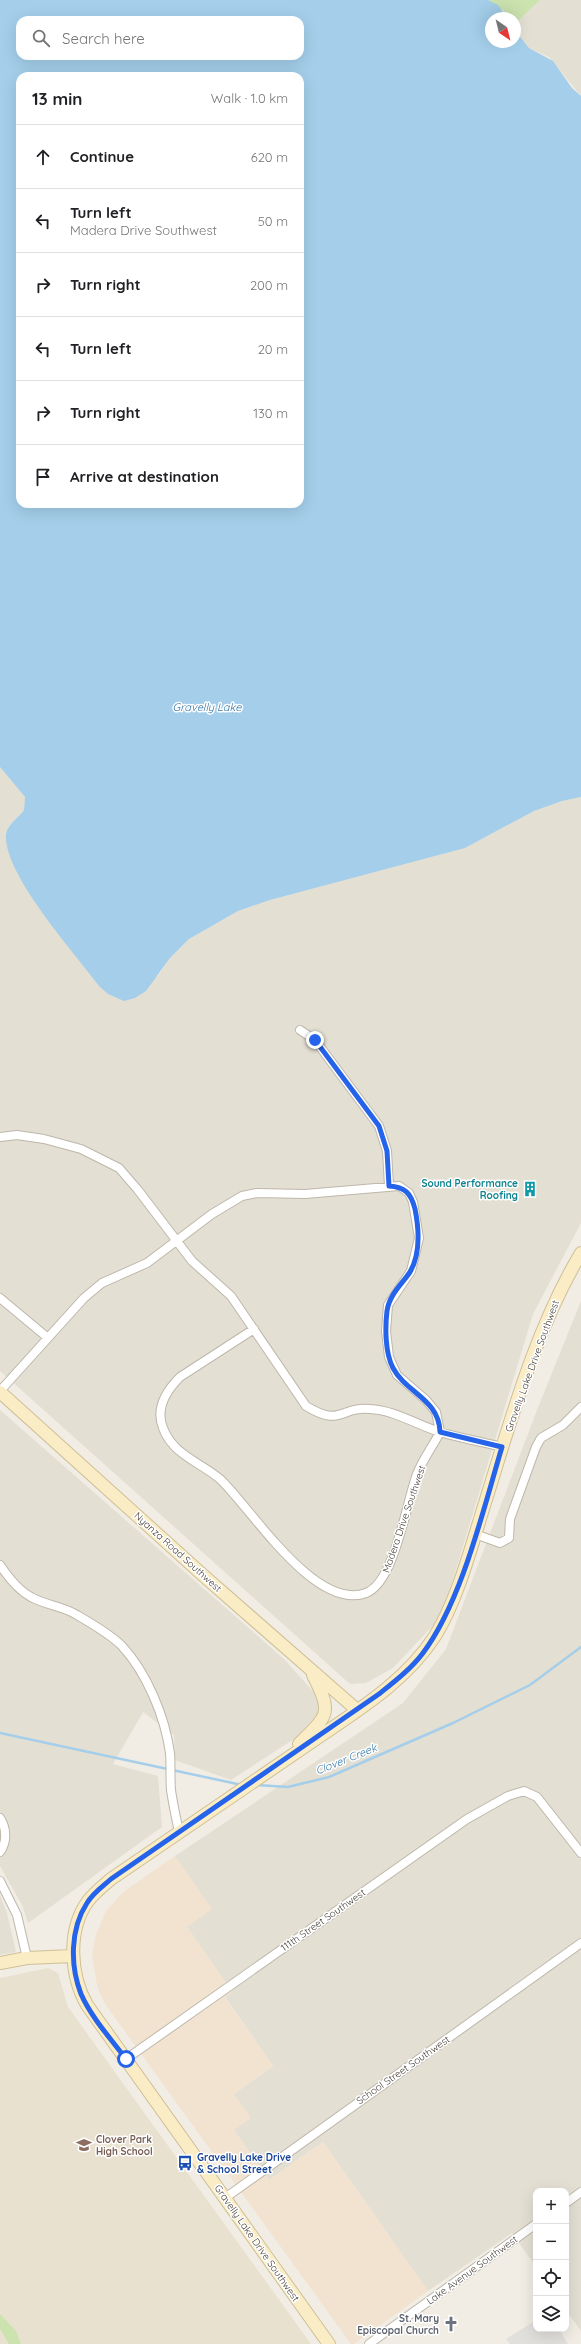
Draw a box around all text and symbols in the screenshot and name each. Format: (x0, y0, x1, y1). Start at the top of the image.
north arrow (485, 12, 521, 48)
search box (16, 16, 304, 60)
icon: search (30, 27, 52, 49)
text: Search here (62, 29, 145, 48)
text: 13 min (32, 88, 82, 109)
text: Walk · 1.0 km (211, 90, 288, 106)
icon: ahead (32, 146, 54, 168)
text: Continue (70, 147, 134, 166)
text: 620 m (251, 149, 288, 165)
text: Turn left (70, 203, 132, 222)
icon: left (32, 210, 54, 232)
text: 50 m (258, 213, 288, 229)
text: Madera Drive Southwest (70, 222, 217, 238)
icon: right (32, 274, 54, 296)
text: Turn right (70, 275, 141, 294)
text: 200 m (250, 277, 288, 293)
icon: left (32, 338, 54, 360)
text: Turn left (70, 339, 132, 358)
text: 20 m (258, 341, 288, 357)
icon: right (32, 402, 54, 424)
text: Turn right (70, 403, 141, 422)
text: 130 m (253, 405, 288, 421)
icon: arrive (32, 466, 54, 488)
text: Arrive at destination (70, 467, 219, 486)
water label: Gravelly Lake (173, 700, 242, 714)
route end (306, 1031, 324, 1049)
place label: Sound Performance Roofing (422, 1177, 518, 1202)
building icon: Sound Performance Roofing (521, 1180, 539, 1198)
street label: Gravelly Lake Drive Southwest (502, 1298, 562, 1434)
street label: Madera Drive Southwest (379, 1463, 429, 1575)
street label: Nyanza Road Southwest (131, 1509, 225, 1595)
water label: Clover Creek (313, 1740, 380, 1778)
street label: 111th Street Southwest (278, 1885, 368, 1954)
street label: School Street Southwest (354, 2032, 453, 2107)
route start (117, 2050, 135, 2068)
place label: Clover Park High School (96, 2133, 153, 2158)
school or university icon: Clover Park High School (75, 2136, 93, 2154)
place label: Gravelly Lake Drive & School Street (197, 2151, 291, 2176)
bus stop icon: Gravelly Lake Drive & School Street (176, 2154, 194, 2172)
street label: Gravelly Lake Drive Southwest (212, 2182, 303, 2304)
map controls (533, 2188, 569, 2332)
button: + (533, 2188, 569, 2224)
button: − (533, 2224, 569, 2260)
street label: Lake Avenue Southwest (424, 2232, 521, 2307)
button: locate (533, 2260, 569, 2296)
button: layers (533, 2296, 569, 2332)
place label: St. Mary Episcopal Church (357, 2312, 439, 2337)
church icon: St. Mary Episcopal Church (442, 2315, 460, 2333)

